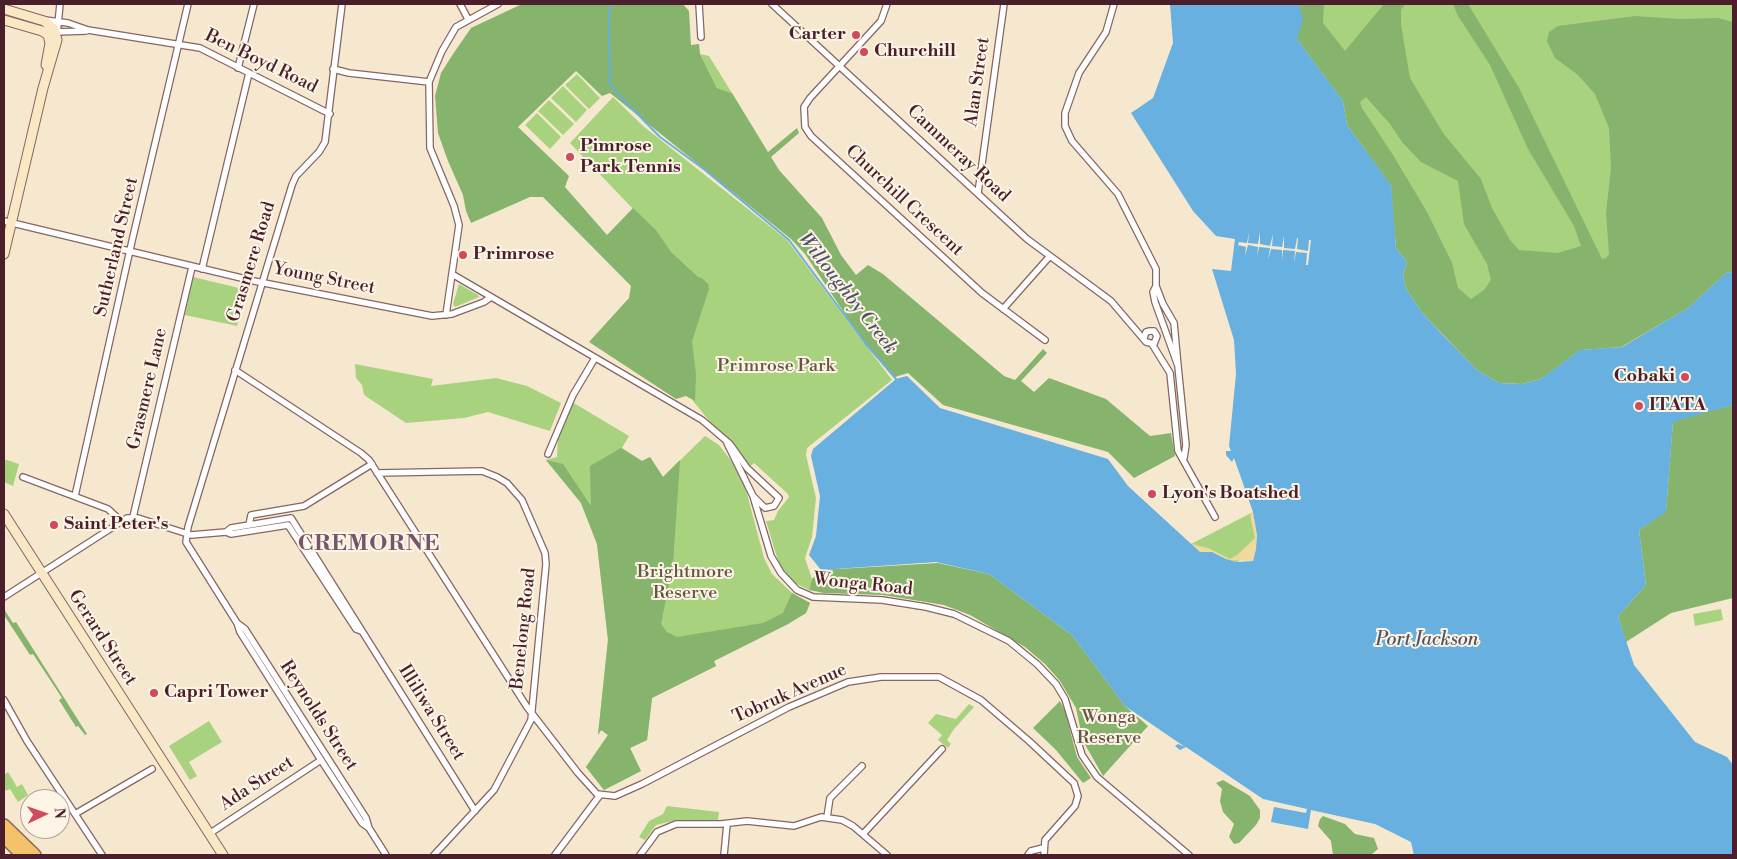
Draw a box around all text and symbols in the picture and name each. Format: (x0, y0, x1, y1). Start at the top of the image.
place label: Carter (789, 24, 846, 46)
street label: Ben Boyd Road (201, 25, 321, 99)
marker: Carter (850, 29, 862, 41)
street label: Alan Street (961, 36, 995, 128)
place label: Churchill (874, 41, 956, 63)
marker: Churchill (858, 46, 870, 58)
street label: Cammeray Road (902, 101, 1014, 207)
place label: Pimrose Park Tennis (580, 136, 681, 178)
street label: Churchill Crescent (841, 141, 967, 261)
marker: Pimrose Park Tennis (564, 151, 576, 163)
street label: Sutherland Street (90, 175, 144, 319)
street label: Grasmere Road (223, 199, 281, 325)
water label: Willoughby Creek (793, 229, 901, 359)
place label: Primrose (473, 244, 554, 266)
marker: Primrose (457, 249, 469, 261)
street label: Young Street (271, 259, 377, 299)
street label: Grasmere Lane (124, 326, 172, 452)
park label: Primrose Park (717, 356, 835, 378)
place label: Cobaki (1614, 366, 1675, 388)
marker: Cobaki (1679, 371, 1691, 383)
place label: ITATA (1649, 395, 1706, 417)
marker: ITATA (1633, 400, 1645, 412)
place label: Lyon's Boatshed (1162, 483, 1299, 505)
marker: Lyon's Boatshed (1146, 488, 1158, 500)
place label: Saint Peter's (64, 514, 168, 536)
marker: Saint Peter's (48, 519, 60, 531)
district label: CREMORNE (297, 532, 441, 558)
park label: Brightmore Reserve (637, 562, 733, 604)
street label: Benelong Road (507, 567, 541, 691)
street label: Wonga Road (812, 569, 914, 601)
street label: Gerard Street (63, 586, 141, 690)
water label: Port Jackson (1376, 629, 1478, 651)
street label: Reynolds Street (274, 657, 362, 775)
street label: Tobruk Avenue (730, 659, 850, 729)
street label: Illiliwa Street (393, 661, 469, 765)
place label: Capri Tower (164, 682, 269, 704)
marker: Capri Tower (148, 687, 160, 699)
park label: Wonga Reserve (1077, 707, 1141, 750)
street label: Ada Street (216, 752, 298, 816)
north arrow (20, 789, 70, 839)
text: N (50, 807, 68, 819)

